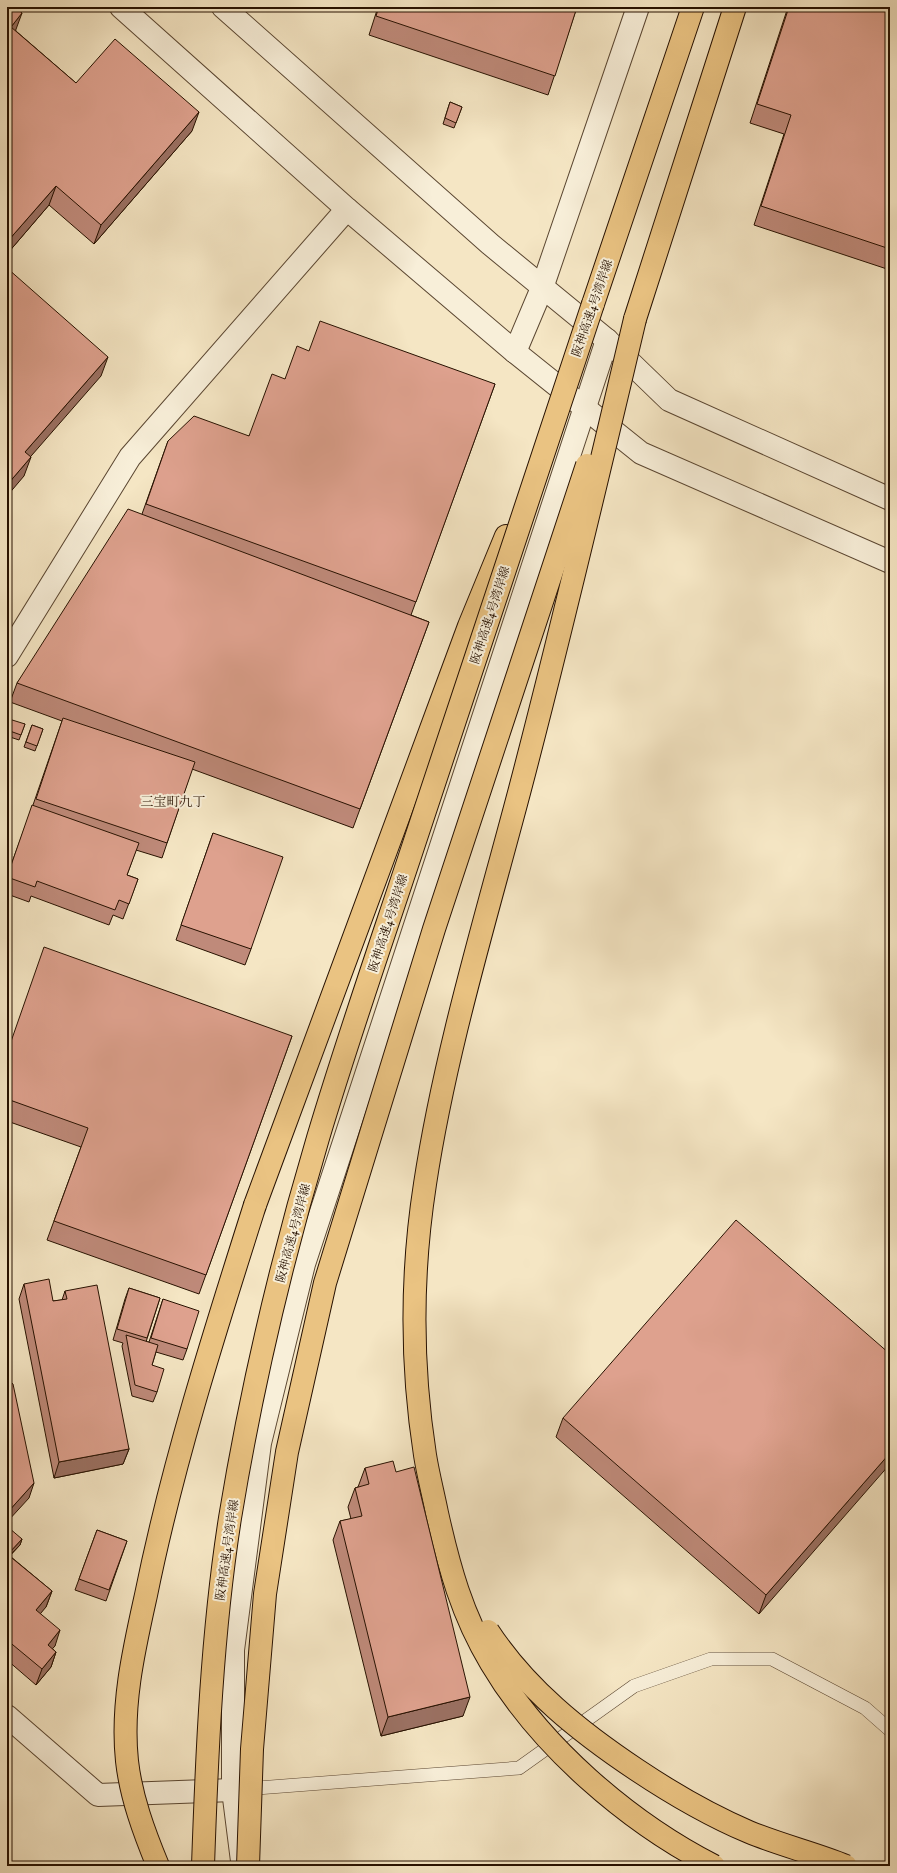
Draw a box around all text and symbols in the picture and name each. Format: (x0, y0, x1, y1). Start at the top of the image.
street label: 阪神高速4号湾岸線 (569, 258, 616, 359)
street label: 阪神高速4号湾岸線 (468, 564, 513, 666)
district label: 三宝町九丁 (140, 794, 206, 811)
street label: 阪神高速4号湾岸線 (366, 872, 411, 974)
street label: 阪神高速4号湾岸線 (273, 1182, 314, 1284)
street label: 阪神高速4号湾岸線 (213, 1499, 242, 1602)

